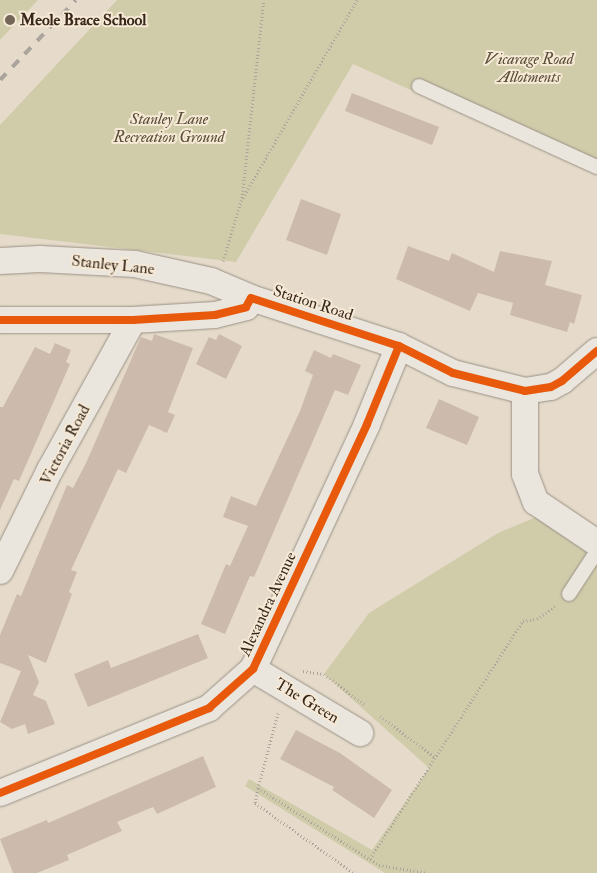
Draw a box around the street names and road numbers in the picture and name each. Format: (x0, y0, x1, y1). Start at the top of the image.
street label: Stanley Lane (71, 251, 155, 279)
street label: Station Road (271, 281, 355, 325)
street label: Victoria Road (36, 401, 94, 489)
street label: Alexandra Avenue (235, 549, 301, 659)
street label: The Green (271, 674, 343, 728)

